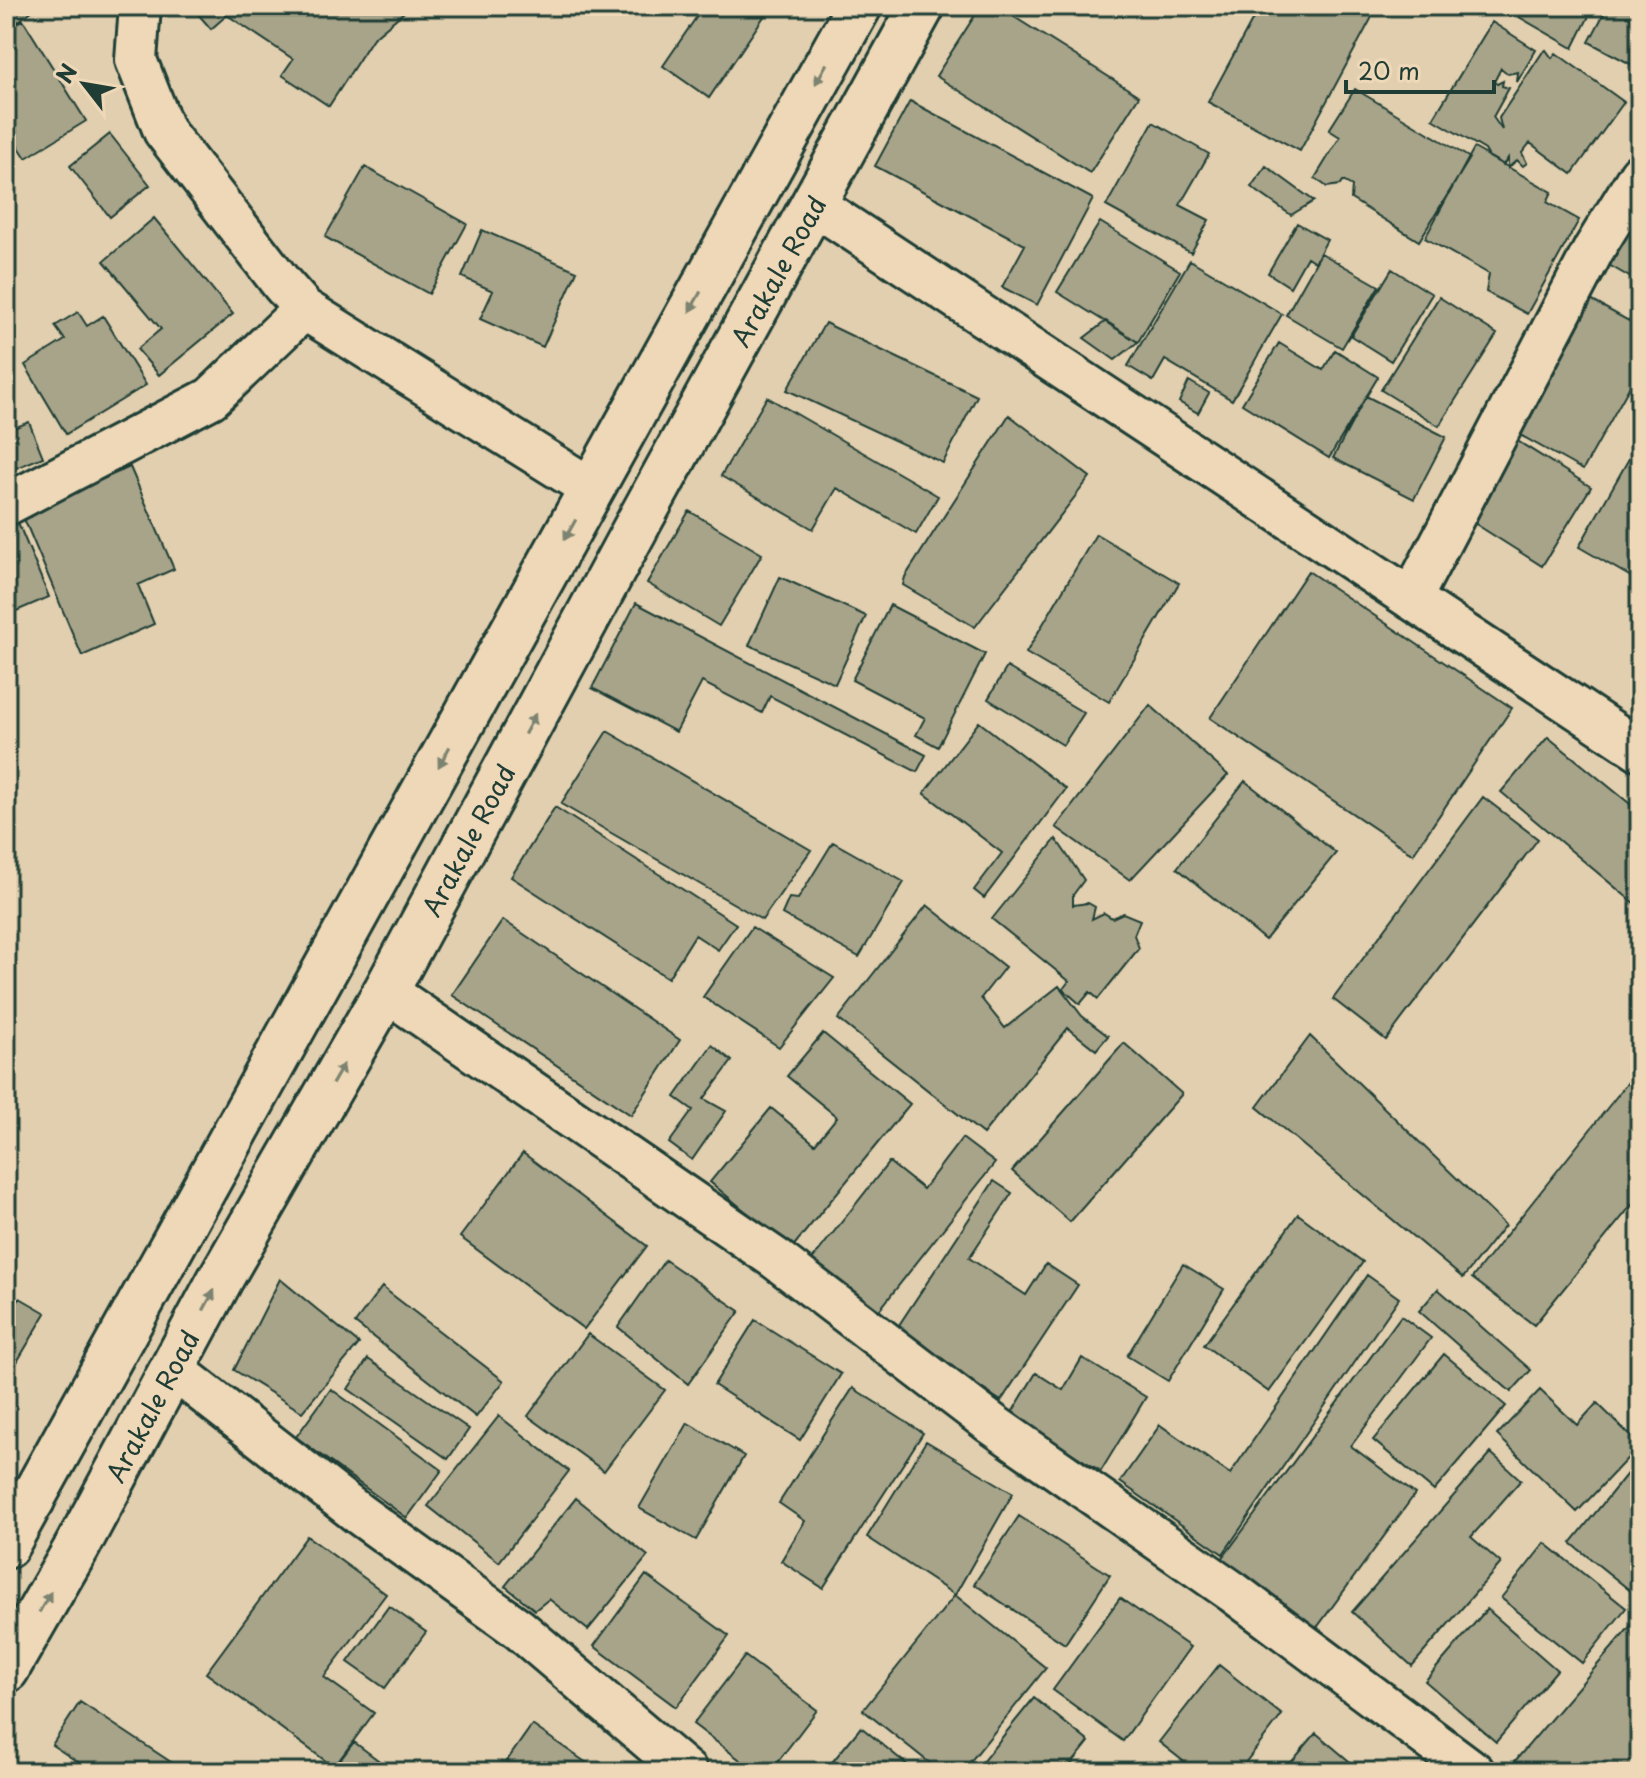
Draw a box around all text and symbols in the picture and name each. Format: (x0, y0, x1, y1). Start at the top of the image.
north arrow (44, 44, 124, 124)
scale bar (1346, 44, 1494, 94)
text: 20 m (1358, 52, 1420, 88)
text: N (47, 57, 84, 89)
one-way arrow (814, 63, 828, 86)
street label: Arakale Road (720, 188, 836, 354)
one-way arrow (689, 291, 703, 313)
one-way arrow (563, 518, 577, 541)
one-way arrow (524, 712, 537, 735)
one-way arrow (438, 746, 451, 769)
street label: Arakale Road (412, 757, 524, 923)
one-way arrow (331, 1063, 345, 1086)
one-way arrow (202, 1289, 216, 1311)
street label: Arakale Road (96, 1323, 208, 1489)
one-way arrow (38, 1591, 52, 1614)

